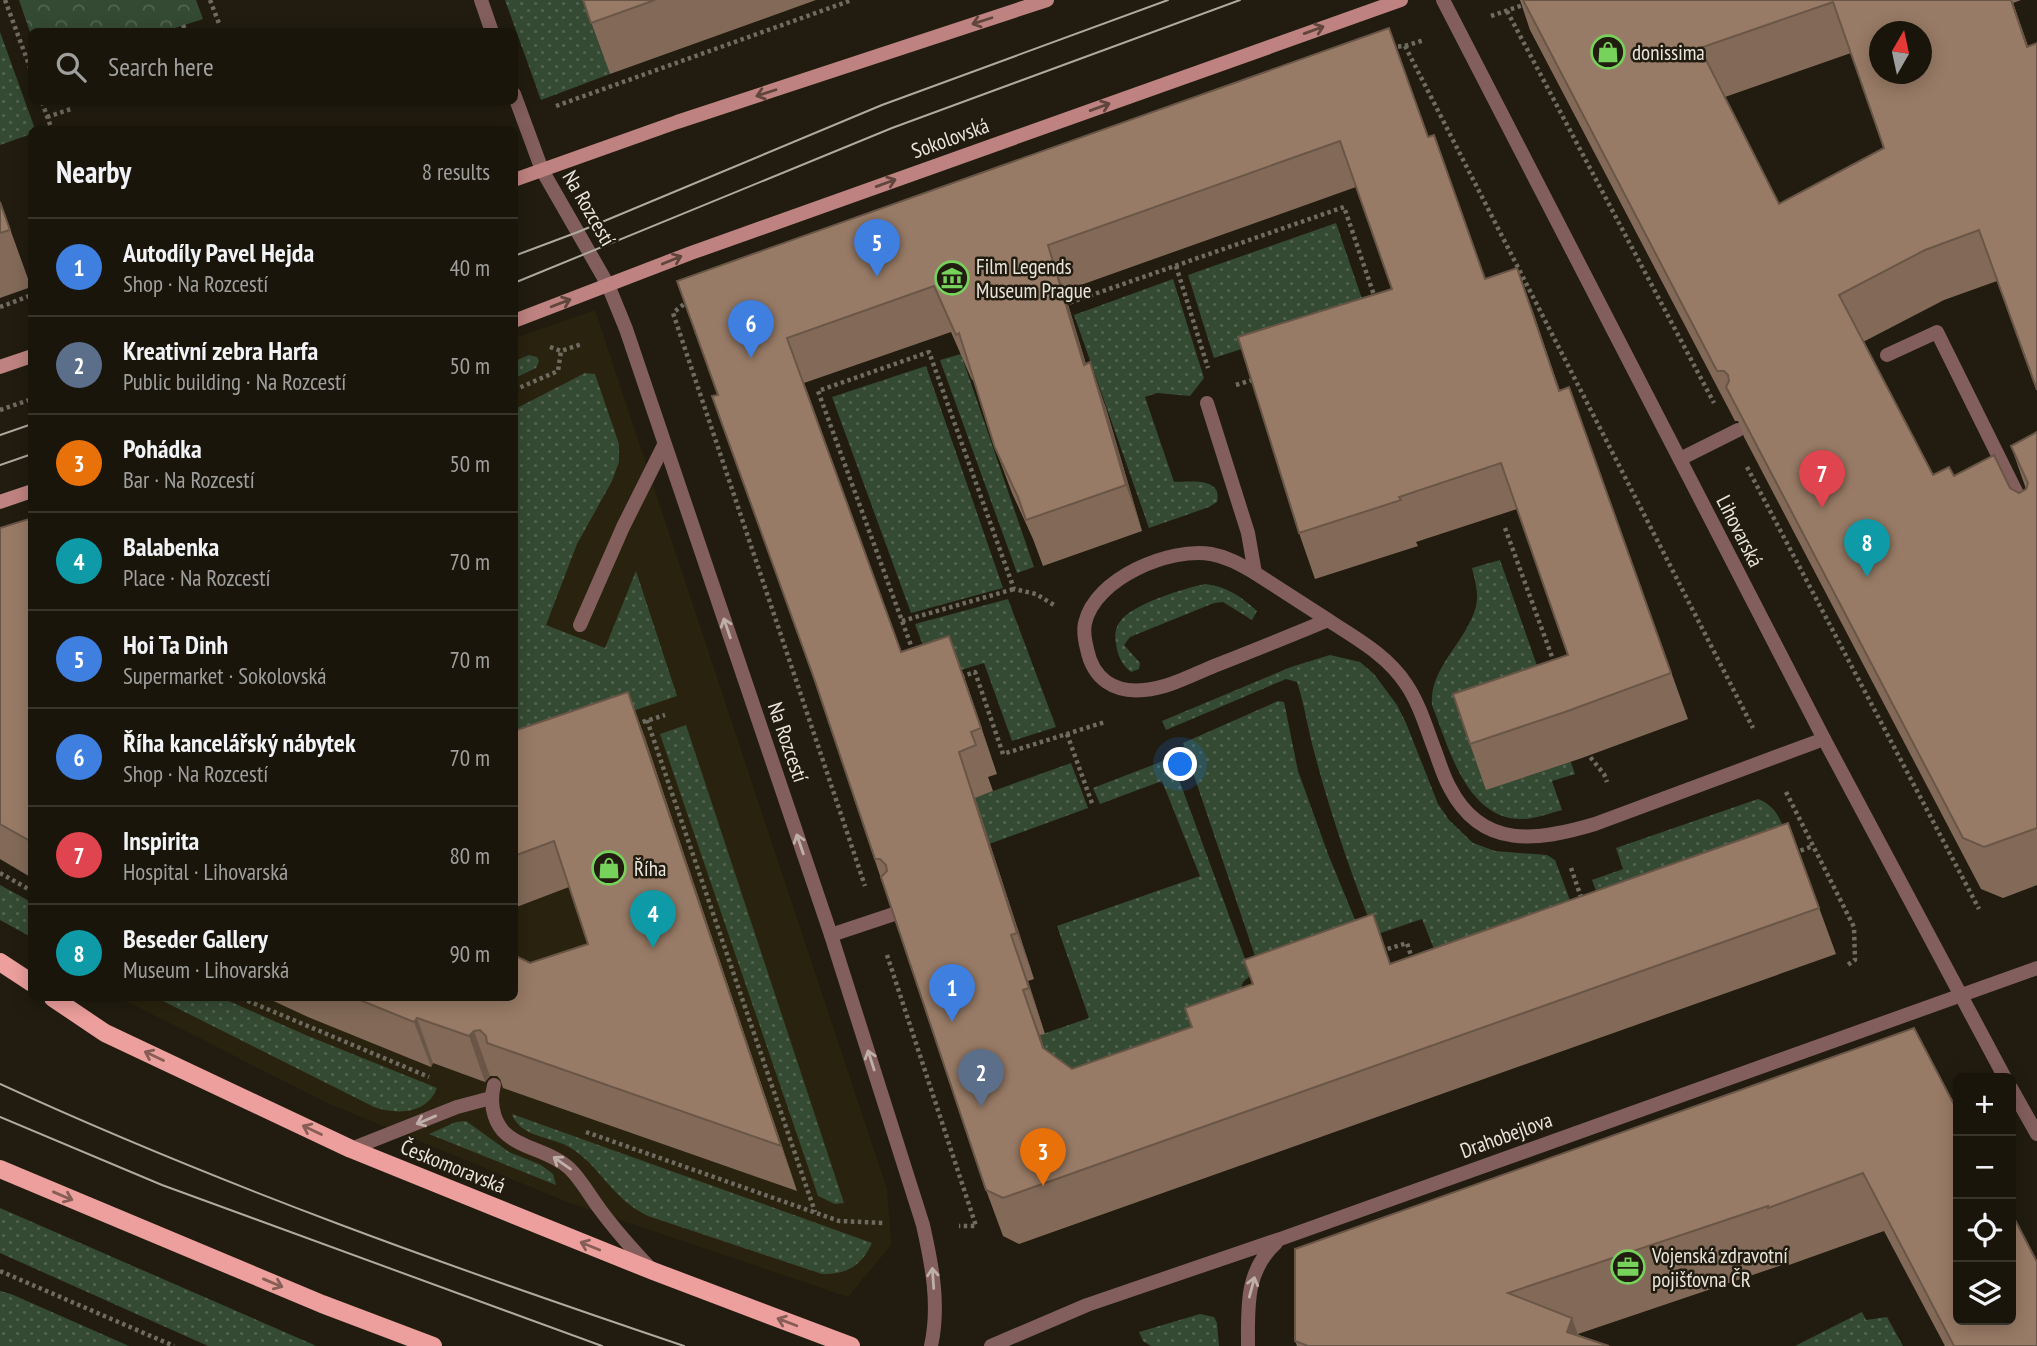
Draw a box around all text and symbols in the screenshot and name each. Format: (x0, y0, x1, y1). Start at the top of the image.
one-way arrow (972, 16, 994, 29)
north arrow (1869, 21, 1932, 84)
one-way arrow (1303, 23, 1325, 35)
search box (28, 28, 518, 105)
shop icon: donissima (1589, 33, 1627, 71)
place label: donissima (1632, 39, 1705, 66)
icon: search (52, 48, 90, 86)
text: Search here (108, 50, 214, 83)
one-way arrow (756, 88, 778, 100)
one-way arrow (1089, 100, 1111, 112)
street label: Sokolovská (908, 112, 992, 164)
text: Nearby (56, 152, 131, 191)
text: 8 results (422, 157, 490, 186)
street label: Na Rozcestí (557, 165, 622, 251)
one-way arrow (874, 176, 896, 188)
pin: 5 (854, 219, 900, 277)
text: Autodíly Pavel Hejda (123, 236, 314, 269)
text: 1 (74, 253, 85, 282)
text: 40 m (449, 253, 490, 282)
one-way arrow (660, 253, 682, 266)
place label: Film Legends Museum Prague (976, 253, 1091, 304)
museum icon: Film Legends Museum Prague (933, 259, 971, 297)
text: Shop · Na Rozcestí (123, 269, 268, 298)
one-way arrow (550, 296, 572, 308)
pin: 6 (728, 300, 774, 358)
text: Kreativní zebra Harfa (123, 334, 318, 367)
text: 2 (74, 351, 85, 380)
text: 50 m (449, 351, 490, 380)
text: Public building · Na Rozcestí (123, 367, 346, 396)
text: Pohádka (123, 432, 202, 465)
text: 3 (74, 449, 85, 478)
text: 50 m (449, 449, 490, 478)
pin: 7 (1799, 450, 1845, 508)
text: Bar · Na Rozcestí (123, 465, 255, 494)
street label: Lihovarská (1710, 490, 1770, 572)
pin: 8 (1844, 519, 1890, 577)
text: Balabenka (123, 530, 219, 563)
text: 4 (74, 547, 85, 576)
text: 70 m (449, 547, 490, 576)
text: Place · Na Rozcestí (123, 563, 271, 592)
one-way arrow (720, 618, 732, 640)
text: Hoi Ta Dinh (123, 628, 228, 661)
text: 5 (74, 645, 85, 674)
text: 70 m (449, 645, 490, 674)
text: Supermarket · Sokolovská (123, 661, 327, 690)
street label: Na Rozcestí (762, 698, 814, 786)
text: Říha kancelářský nábytek (123, 726, 356, 759)
text: 6 (74, 743, 85, 772)
text: 70 m (449, 743, 490, 772)
your location (1163, 747, 1197, 781)
text: Shop · Na Rozcestí (123, 759, 268, 788)
text: Inspirita (123, 824, 199, 857)
one-way arrow (793, 833, 805, 855)
text: 7 (74, 841, 85, 870)
text: 80 m (449, 841, 490, 870)
shop icon: Říha (590, 849, 628, 887)
place label: Říha (634, 855, 666, 882)
text: Hospital · Lihovarská (123, 857, 288, 886)
pin: 4 (630, 890, 676, 948)
text: Beseder Gallery (123, 922, 268, 955)
text: 8 (74, 939, 85, 968)
text: 90 m (449, 939, 490, 968)
text: Museum · Lihovarská (123, 955, 289, 984)
pin: 1 (929, 964, 975, 1022)
one-way arrow (144, 1048, 165, 1062)
one-way arrow (863, 1049, 876, 1071)
pin: 2 (958, 1049, 1004, 1107)
map controls (1953, 1073, 2016, 1325)
button: + (1953, 1073, 2016, 1136)
street label: Drahobejlova (1456, 1106, 1556, 1164)
one-way arrow (416, 1114, 437, 1127)
one-way arrow (301, 1123, 322, 1136)
pin: 3 (1020, 1128, 1066, 1186)
street label: Českomoravská (397, 1133, 509, 1199)
button: − (1953, 1136, 2016, 1199)
one-way arrow (553, 1156, 572, 1171)
one-way arrow (52, 1190, 73, 1203)
button: locate (1953, 1199, 2016, 1262)
one-way arrow (579, 1238, 601, 1251)
place label: Vojenská zdravotní pojišťovna ČR (1651, 1242, 1788, 1293)
office icon: Vojenská zdravotní pojišťovna ČR (1609, 1248, 1647, 1286)
button: layers (1953, 1262, 2016, 1325)
one-way arrow (926, 1267, 939, 1290)
one-way arrow (1246, 1276, 1259, 1299)
one-way arrow (262, 1278, 283, 1291)
one-way arrow (776, 1314, 798, 1327)

